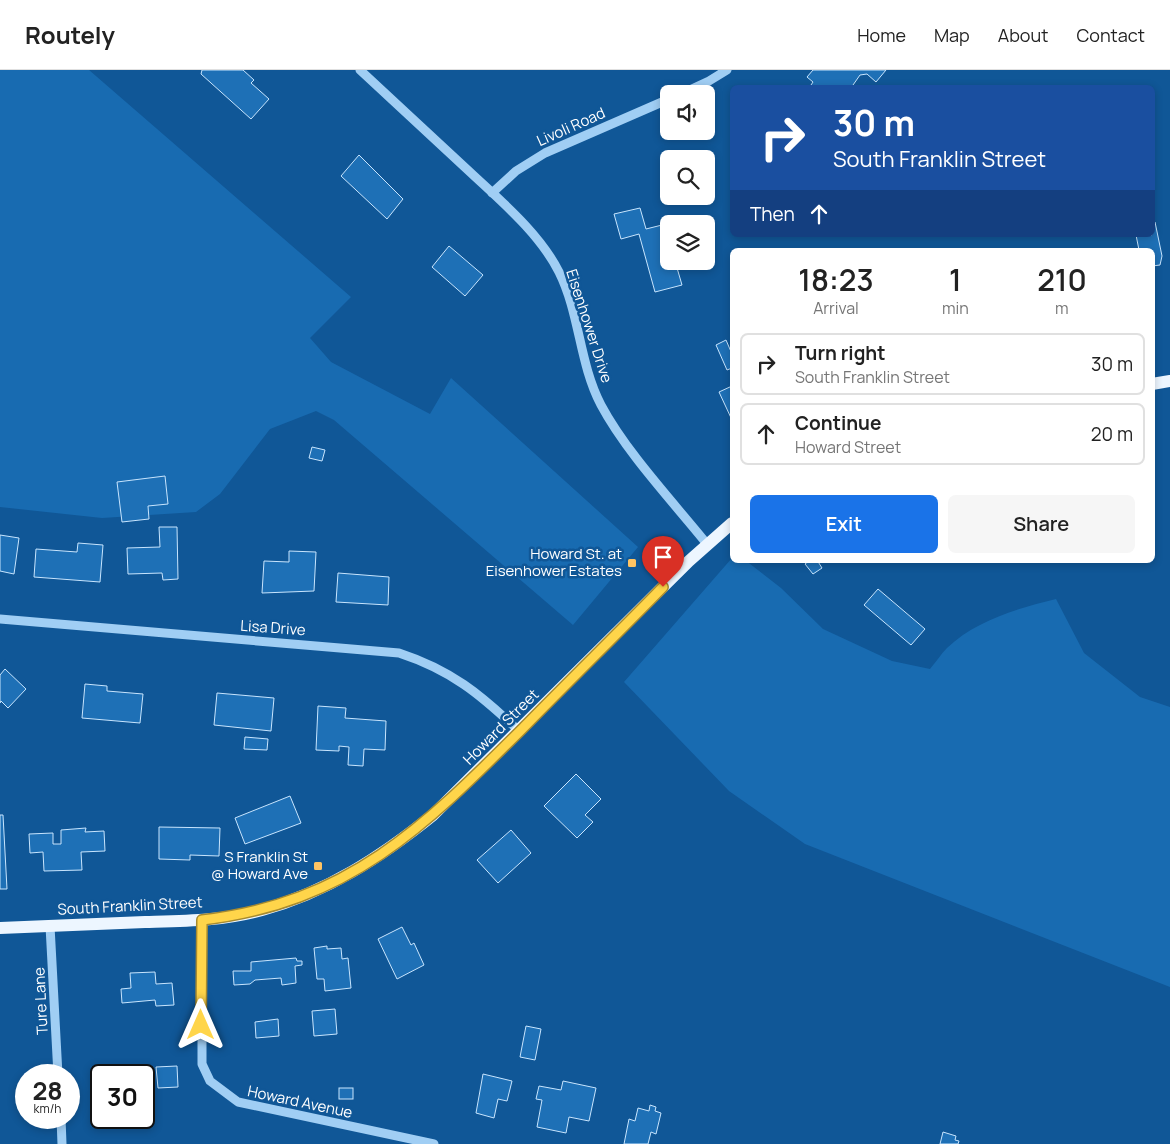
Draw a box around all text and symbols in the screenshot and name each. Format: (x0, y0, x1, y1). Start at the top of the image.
text: Routely (25, 18, 115, 51)
text: Home (857, 23, 906, 47)
text: Map (934, 23, 970, 47)
text: About (998, 23, 1048, 47)
text: Contact (1076, 23, 1145, 47)
map controls (660, 85, 715, 270)
button: sound (660, 85, 715, 140)
text: 30 m (833, 99, 915, 147)
street label: Livoli Road (533, 102, 608, 151)
icon: right (750, 105, 815, 170)
text: South Franklin Street (833, 144, 1046, 174)
button: search (660, 150, 715, 205)
icon: ahead (805, 200, 833, 228)
text: Then (750, 201, 795, 227)
button: layers (660, 215, 715, 270)
text: 18:23 (798, 259, 874, 300)
text: 1 (949, 259, 962, 300)
text: 210 (1037, 259, 1087, 300)
street label: Eisenhower Drive (561, 266, 618, 386)
text: Arrival (813, 297, 859, 319)
text: min (942, 297, 969, 319)
text: m (1055, 297, 1069, 319)
text: Turn right (795, 340, 885, 366)
icon: right (752, 350, 780, 378)
text: 30 m (1091, 351, 1133, 377)
text: South Franklin Street (795, 366, 950, 388)
text: Continue (795, 410, 881, 436)
icon: ahead (752, 420, 780, 448)
text: 20 m (1091, 421, 1133, 447)
text: Howard Street (795, 436, 901, 458)
button: Exit (750, 495, 938, 553)
button: Share (948, 495, 1135, 553)
pin (642, 536, 684, 587)
place label: Howard St. at Eisenhower Estates (486, 543, 622, 581)
icon: arrive (649, 543, 677, 571)
marker: Howard St. at Eisenhower Estates (626, 557, 638, 569)
street label: Lisa Drive (240, 615, 307, 640)
street label: Howard Street (458, 684, 543, 769)
place label: S Franklin St @ Howard Ave (211, 846, 308, 884)
marker: S Franklin St @ Howard Ave (312, 860, 324, 872)
street label: South Franklin Street (57, 891, 203, 920)
street label: Ture Lane (28, 966, 53, 1035)
position arrow (174, 998, 226, 1050)
speed limit sign: 30 (90, 1064, 155, 1129)
text: 28 (32, 1073, 63, 1108)
street label: Howard Avenue (246, 1080, 355, 1123)
text: km/h (34, 1100, 61, 1117)

